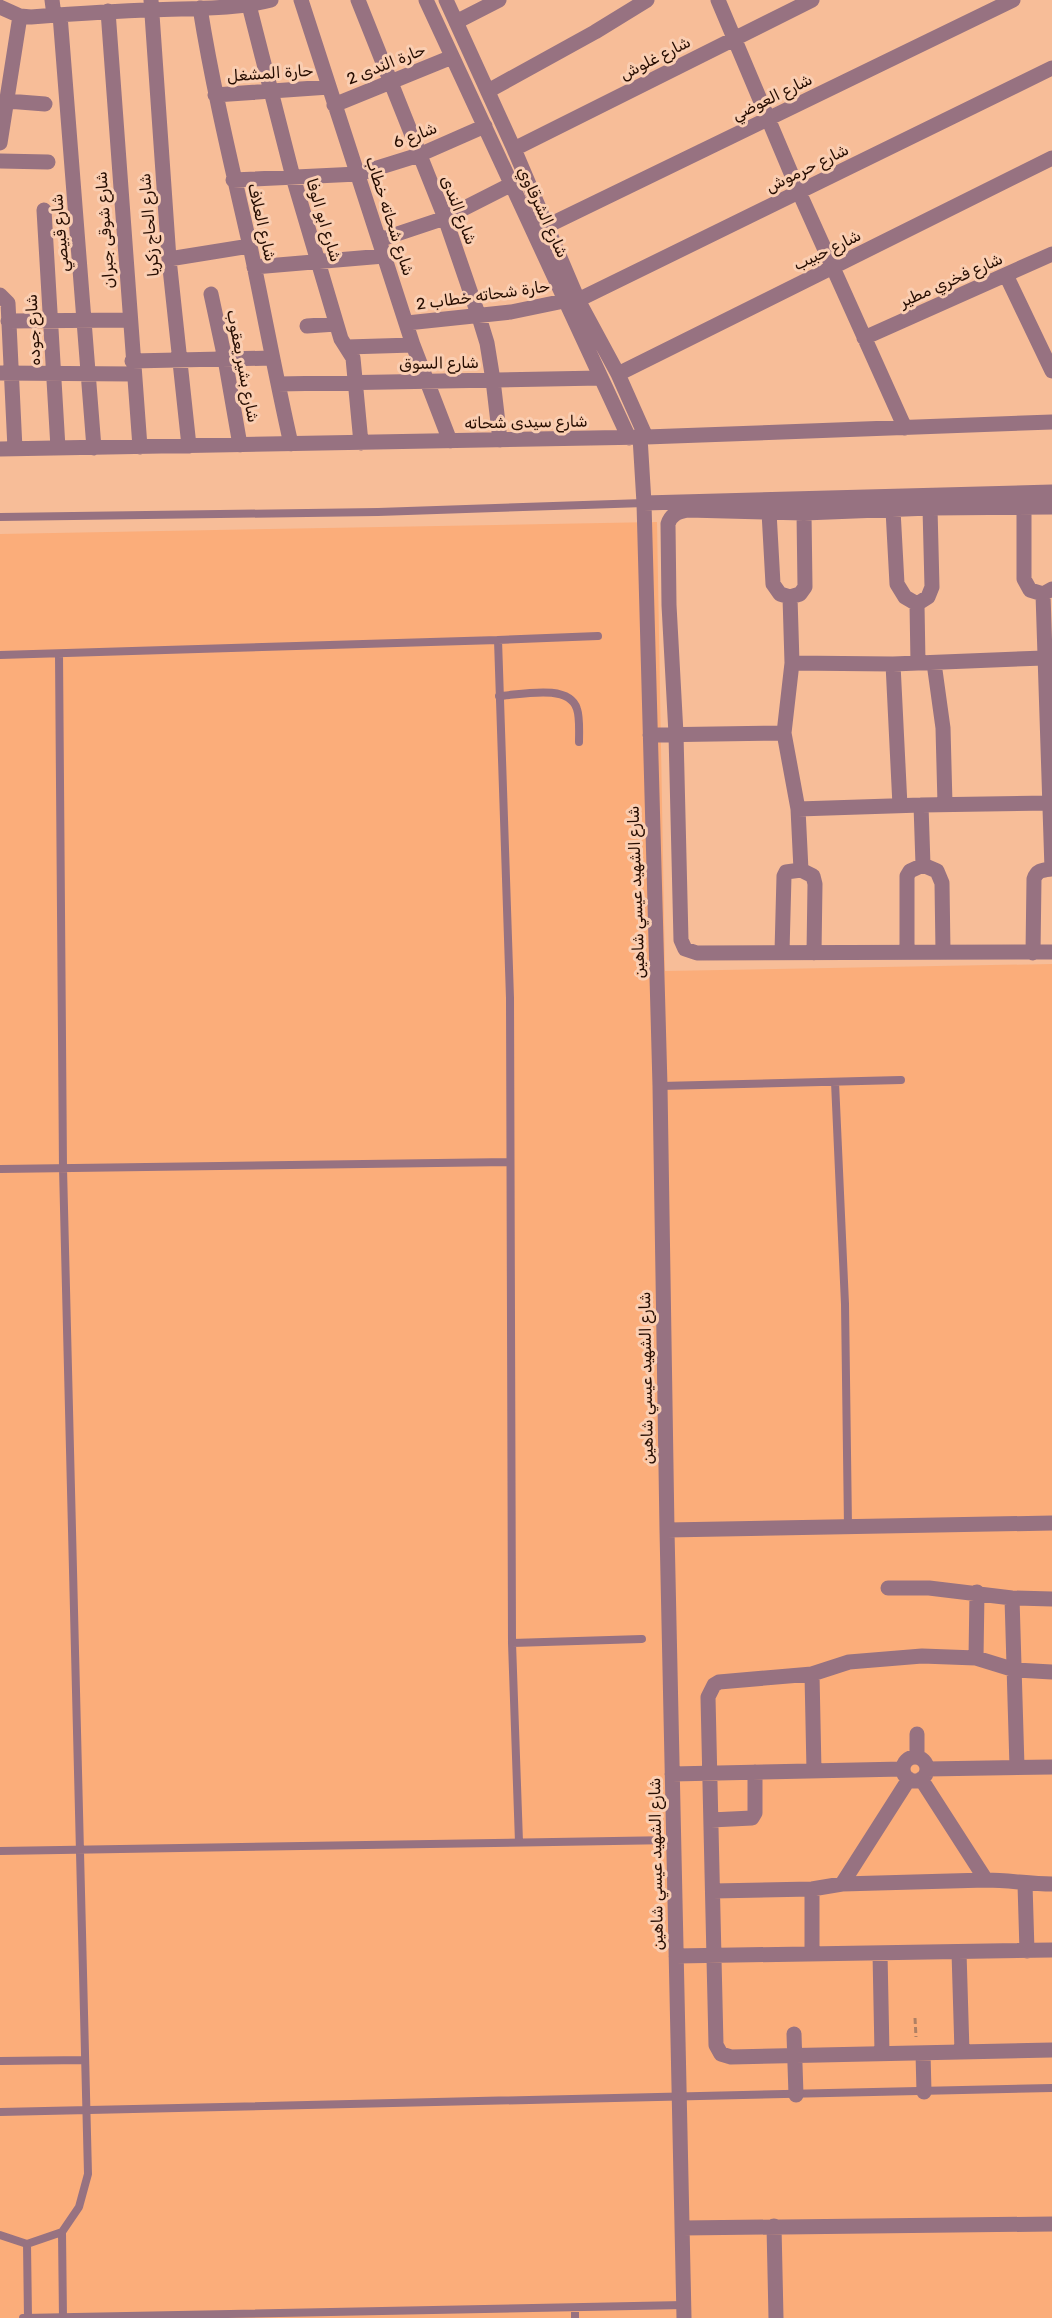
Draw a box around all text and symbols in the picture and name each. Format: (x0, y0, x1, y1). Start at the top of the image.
street label: شارع غلوش (616, 32, 694, 86)
street label: حارة الندى 2 (344, 40, 429, 89)
street label: حارة المشغل (226, 61, 314, 86)
street label: شارع العوضي (729, 69, 817, 127)
street label: شارع 6 (390, 118, 440, 154)
street label: شارع حرموش (762, 140, 852, 198)
street label: شارع شحاته خطاب (360, 154, 418, 279)
street label: شارع الشرقاوي (512, 163, 572, 261)
street label: شارع شوقى جبران (91, 171, 121, 289)
street label: شارع الحاج زكريا (135, 172, 165, 277)
street label: شارع الندى (435, 173, 481, 248)
street label: شارع ابو الوفا (300, 176, 346, 265)
street label: شارع العلاف (242, 181, 280, 263)
street label: شارع قبيصي (47, 193, 76, 273)
street label: شارع حبيب (790, 226, 865, 276)
street label: شارع فخري مطير (896, 249, 1006, 313)
street label: حارة شحاته خطاب 2 (415, 276, 551, 315)
street label: شارع جوده (22, 294, 46, 366)
street label: شارع بشير يعقوب (221, 308, 263, 424)
street label: شارع السوق (399, 353, 479, 375)
street label: شارع سيدى شحاته (464, 411, 588, 435)
street label: شارع الشهيد عيسي شاهين (623, 805, 652, 979)
street label: شارع الشهيد عيسي شاهين (635, 1291, 660, 1465)
street label: شارع الشهيد عيسي شاهين (645, 1777, 670, 1951)

